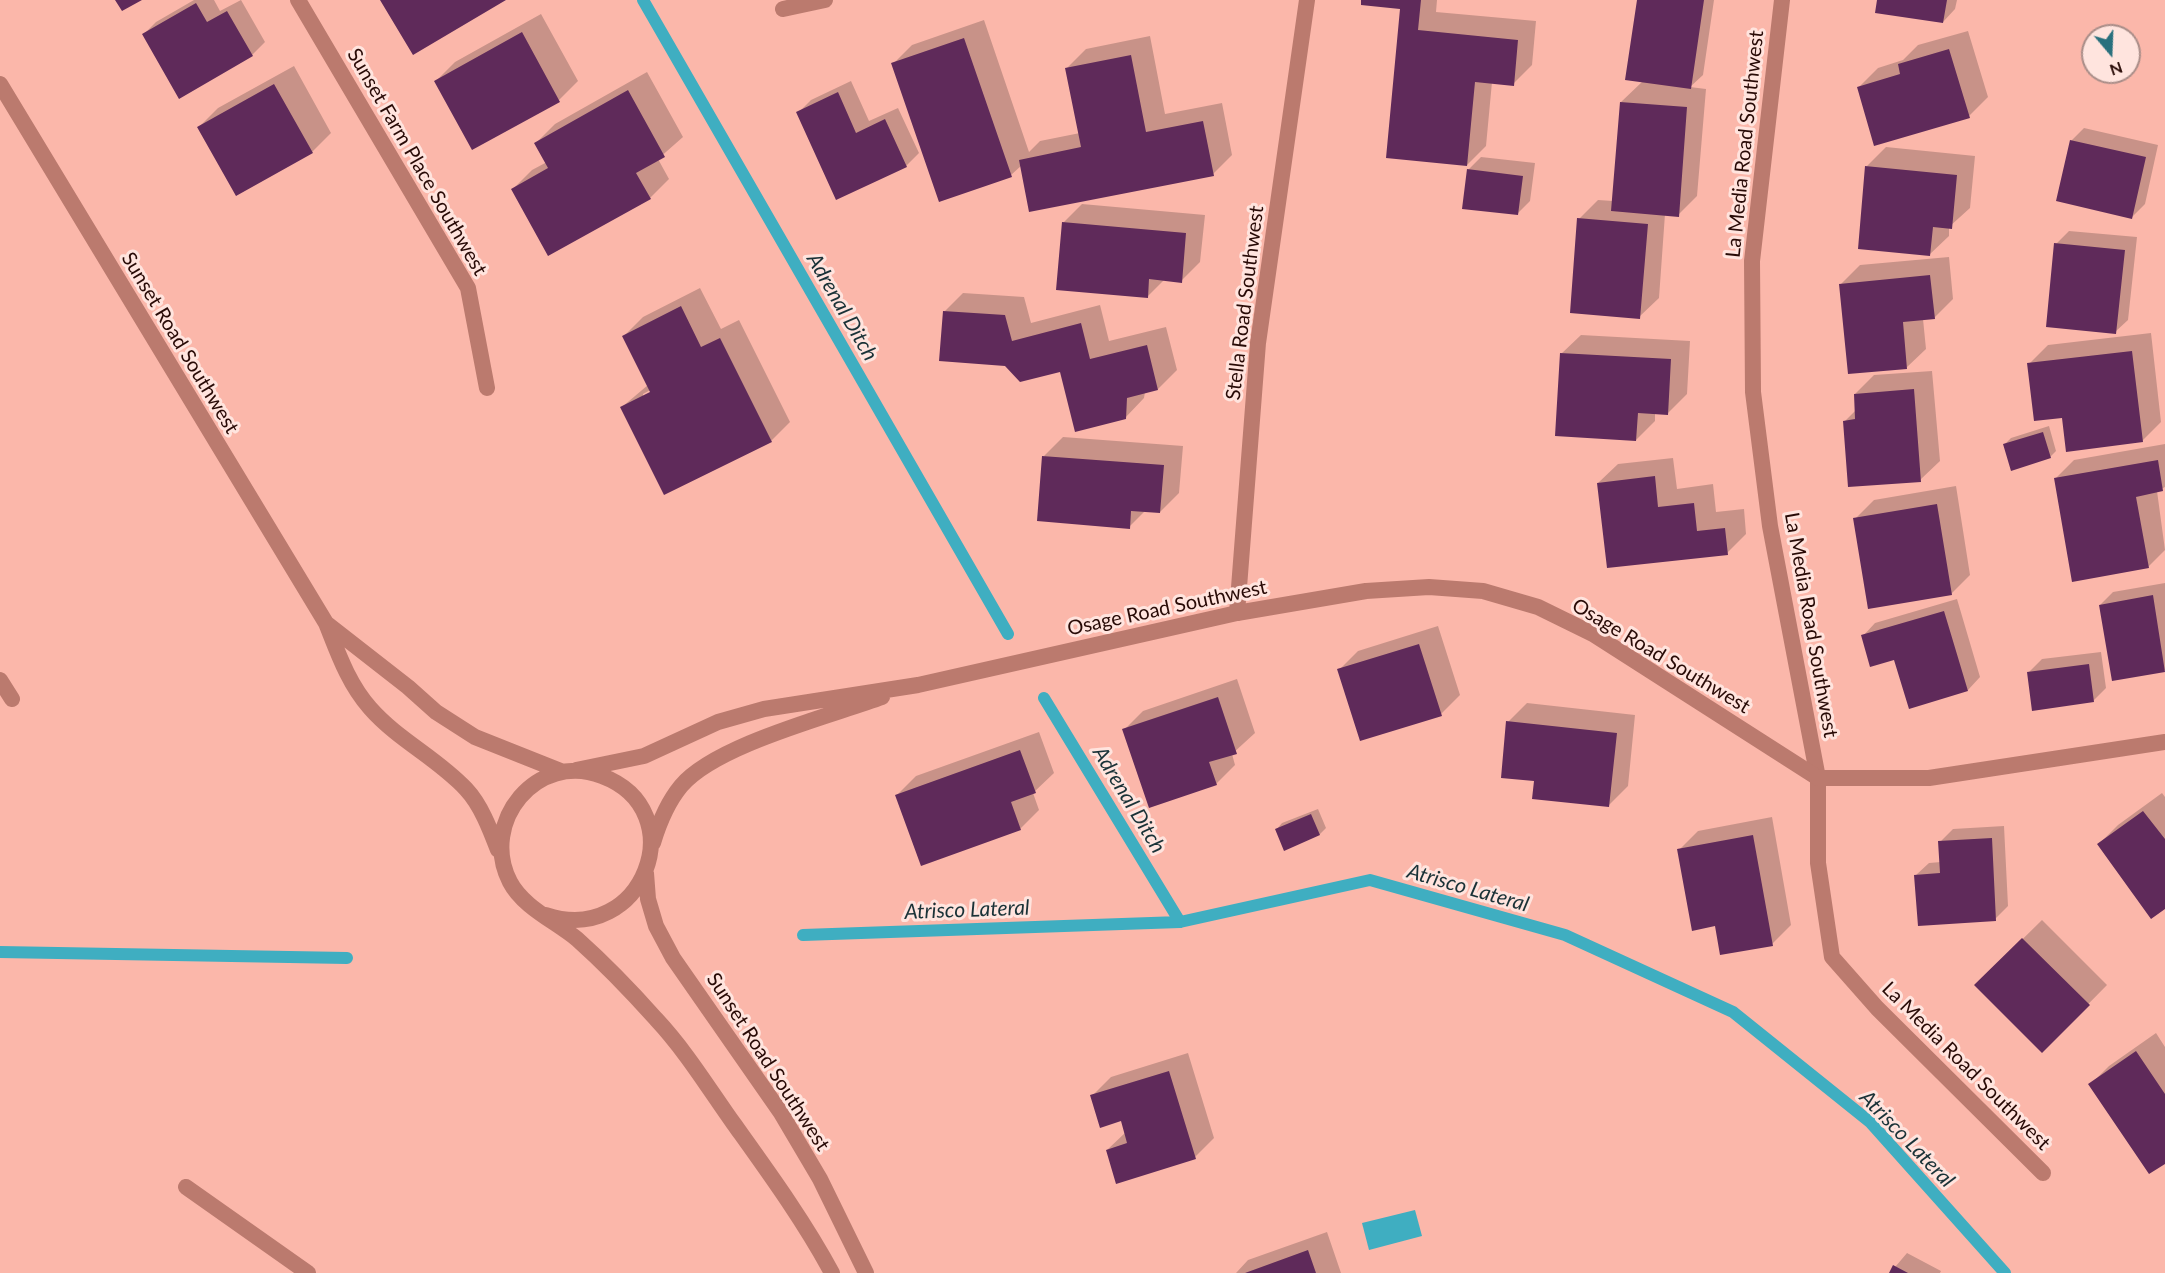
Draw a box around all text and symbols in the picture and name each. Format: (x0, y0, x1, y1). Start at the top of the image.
north arrow (2081, 24, 2141, 84)
street label: La Media Road Southwest (1721, 29, 1769, 259)
street label: Sunset Farm Place Southwest (342, 44, 492, 280)
text: N (2107, 59, 2125, 81)
street label: Stella Road Southwest (1221, 204, 1269, 402)
street label: Sunset Road Southwest (116, 248, 244, 438)
water label: Adrenal Ditch (801, 249, 883, 365)
street label: La Media Road Southwest (1779, 511, 1843, 739)
street label: Osage Road Southwest (1065, 575, 1269, 641)
street label: Osage Road Southwest (1568, 593, 1754, 719)
water label: Adrenal Ditch (1087, 742, 1171, 858)
water label: Atrisco Lateral (1404, 859, 1532, 917)
water label: Atrisco Lateral (904, 895, 1030, 925)
street label: Sunset Road Southwest (701, 968, 835, 1156)
street label: La Media Road Southwest (1877, 977, 2055, 1155)
water label: Atrisco Lateral (1854, 1085, 1960, 1193)

